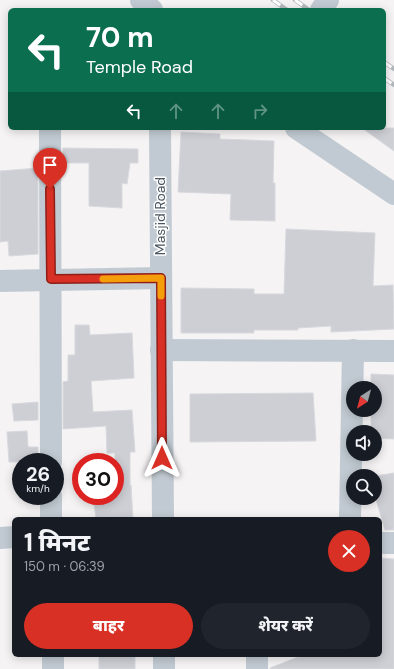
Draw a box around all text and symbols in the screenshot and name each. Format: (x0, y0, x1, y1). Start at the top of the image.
text: 70 m (86, 19, 154, 56)
icon: left (20, 24, 72, 76)
text: Temple Road (86, 55, 193, 79)
icon: left (123, 100, 145, 122)
icon: ahead (165, 100, 187, 122)
icon: ahead (207, 100, 229, 122)
icon: right (249, 100, 271, 122)
pin (33, 148, 67, 189)
icon: arrive (39, 154, 61, 176)
street label: Masjid Road (151, 177, 169, 255)
north arrow (346, 381, 382, 417)
map controls (346, 381, 382, 505)
button: sound (346, 425, 382, 461)
position arrow (141, 437, 183, 479)
speed limit sign: 30 (72, 453, 124, 505)
text: 26 (26, 461, 50, 487)
button: search (346, 469, 382, 505)
text: km/h (26, 482, 50, 495)
text: 1 मिनट (24, 527, 90, 558)
button: close (328, 530, 370, 572)
text: 150 m · 06:39 (24, 558, 105, 575)
button: बाहर (24, 603, 193, 649)
button: शेयर करें (201, 603, 370, 649)

